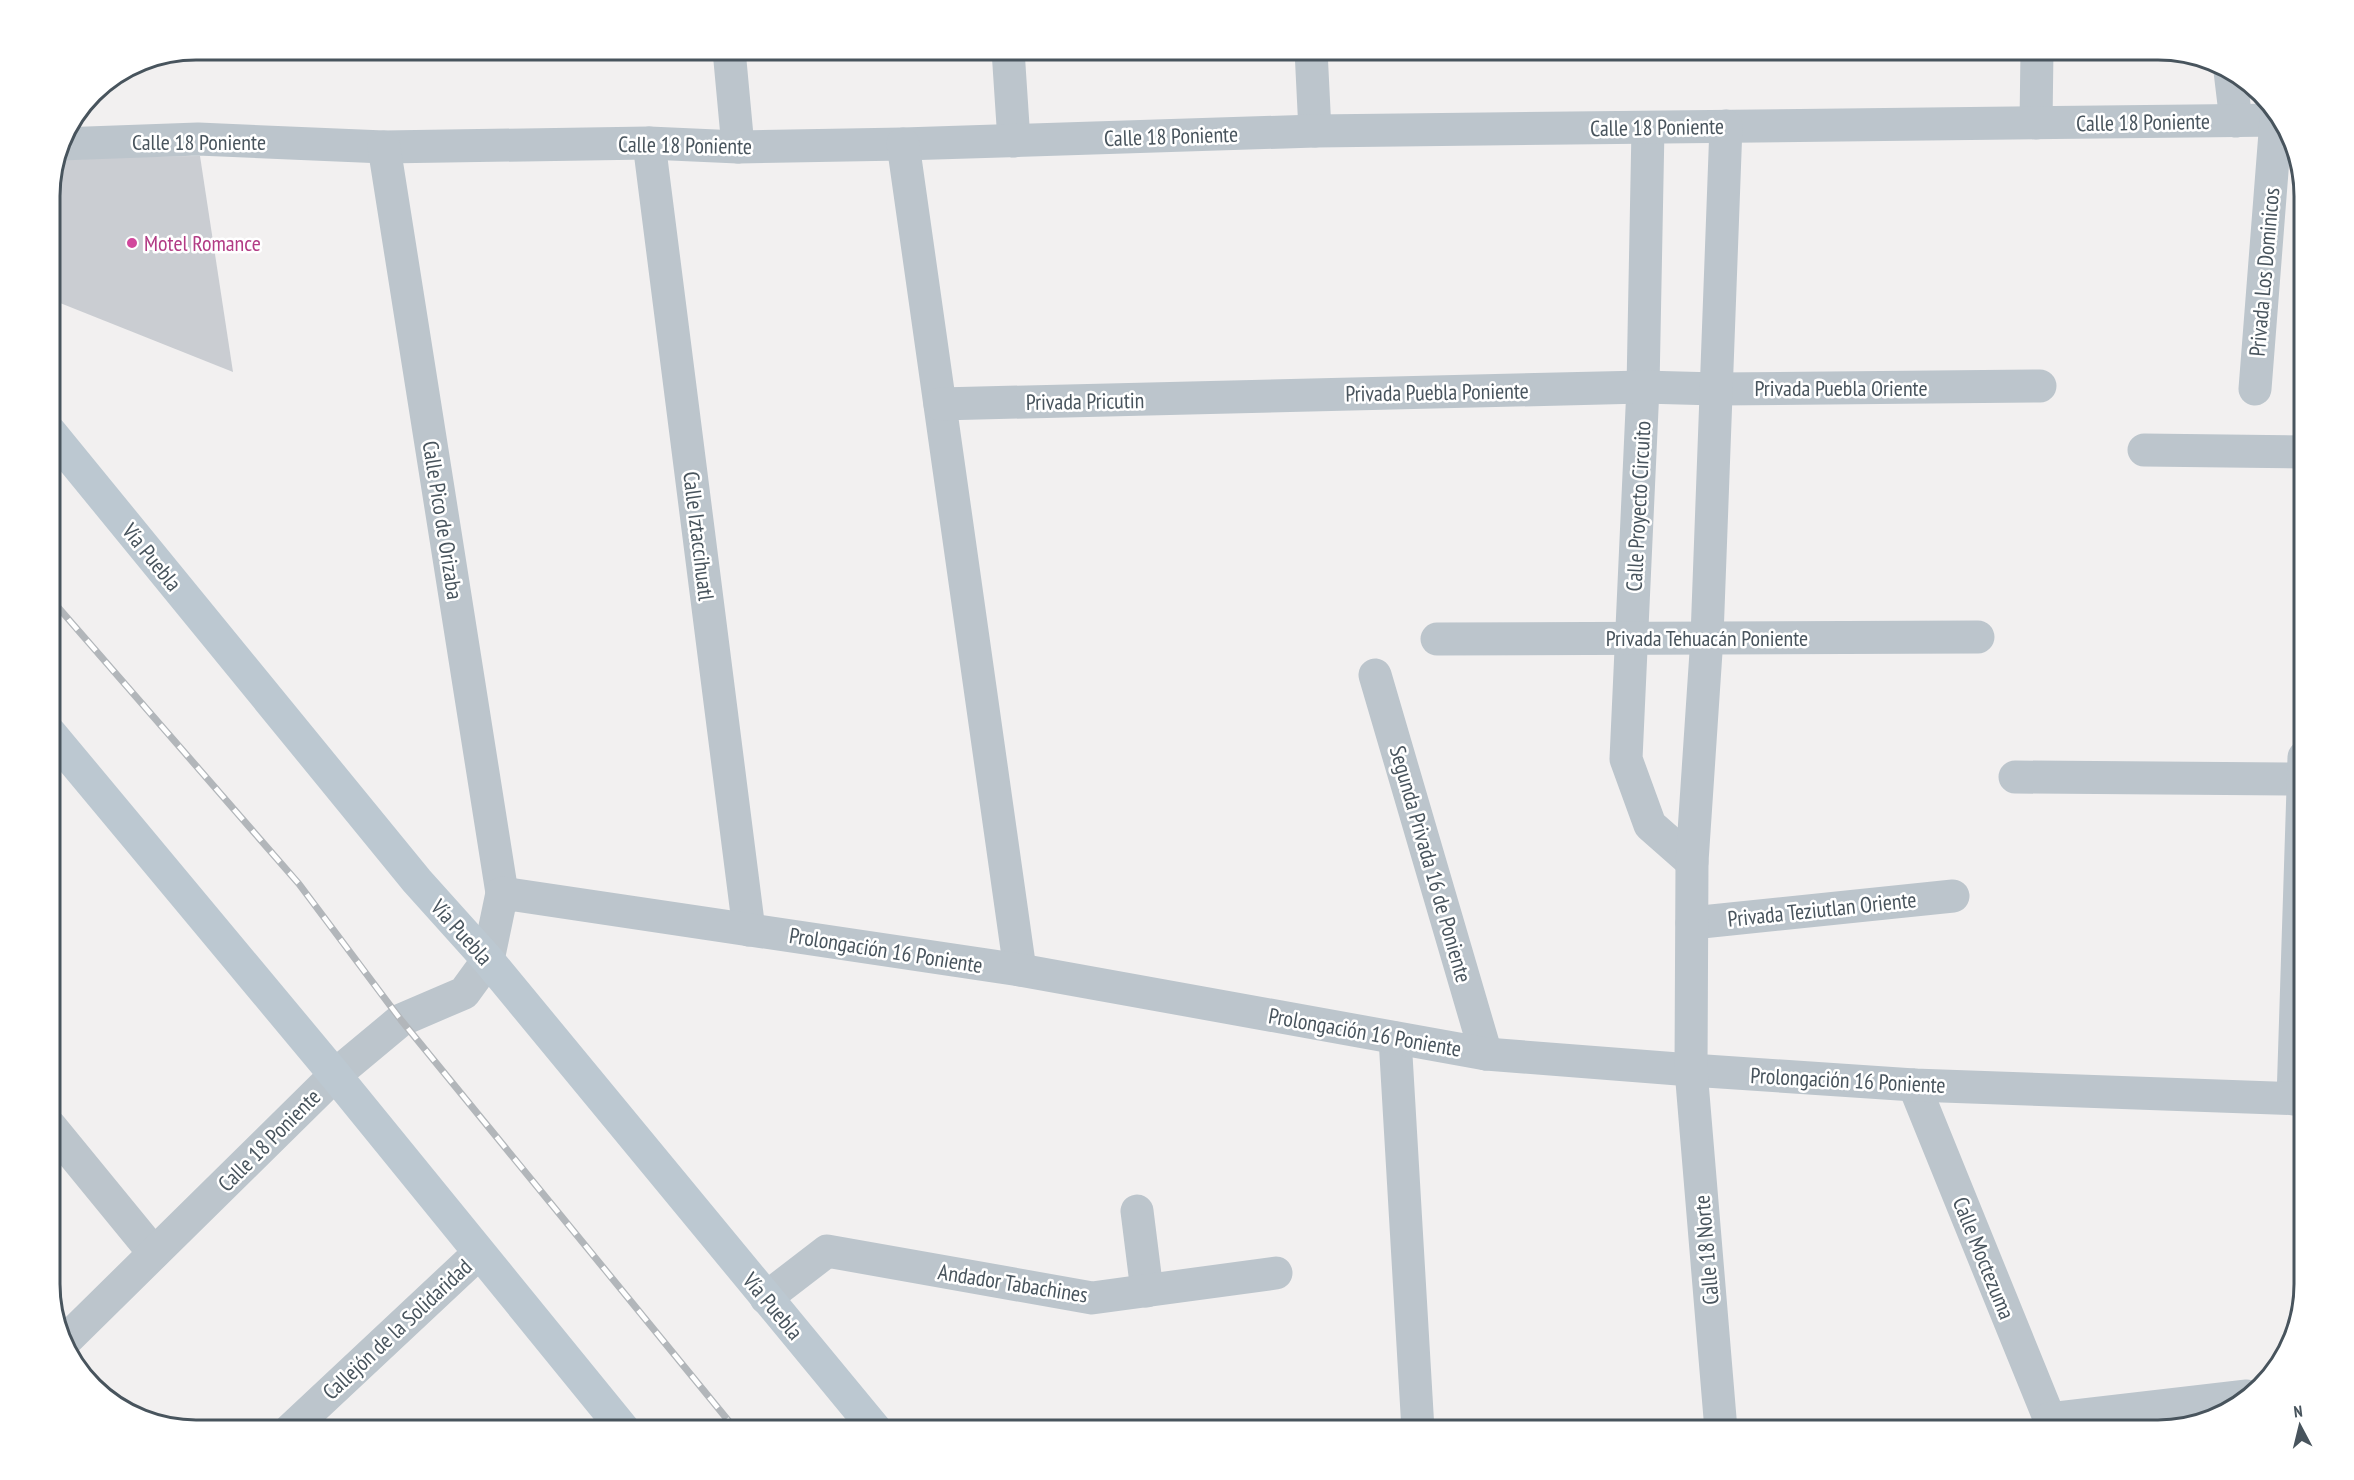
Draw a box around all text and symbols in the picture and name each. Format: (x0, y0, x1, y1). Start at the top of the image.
street label: Calle 18 Poniente (2076, 107, 2210, 137)
street label: Calle 18 Poniente (1590, 112, 1724, 142)
street label: Calle 18 Poniente (1104, 120, 1238, 152)
street label: Calle 18 Poniente (132, 128, 266, 156)
street label: Calle 18 Poniente (618, 130, 752, 160)
street label: Privada Los Dominicos (2243, 187, 2285, 357)
place label: Motel Romance (144, 229, 261, 257)
marker: Motel Romance (125, 236, 139, 250)
street label: Privada Puebla Oriente (1754, 374, 1928, 402)
street label: Privada Puebla Poniente (1345, 376, 1529, 408)
street label: Privada Pricutin (1026, 386, 1144, 416)
street label: Calle Proyecto Circuito (1620, 420, 1656, 592)
street label: Calle Pico de Orizaba (417, 439, 469, 601)
street label: Calle Iztaccihuatl (677, 470, 721, 603)
street label: Vía Puebla (116, 517, 188, 597)
street label: Privada Tehuacán Poniente (1606, 624, 1808, 652)
street label: Segunda Privada 16 de Poniente (1384, 742, 1478, 986)
street label: Privada Teziutlan Oriente (1726, 885, 1918, 933)
street label: Vía Puebla (424, 893, 499, 971)
street label: Prolongación 16 Poniente (787, 921, 985, 979)
street label: Prolongación 16 Poniente (1266, 1001, 1464, 1063)
street label: Prolongación 16 Poniente (1750, 1061, 1946, 1099)
street label: Calle 18 Poniente (212, 1083, 326, 1197)
street label: Calle Moctezuma (1947, 1193, 2021, 1323)
street label: Calle 18 Norte (1687, 1194, 1725, 1306)
street label: Callejón de la Solidaridad (316, 1253, 478, 1405)
street label: Andador Tabachines (936, 1257, 1090, 1309)
street label: Vía Puebla (736, 1266, 809, 1345)
north arrow (2270, 1396, 2330, 1456)
text: N (2293, 1401, 2304, 1422)

